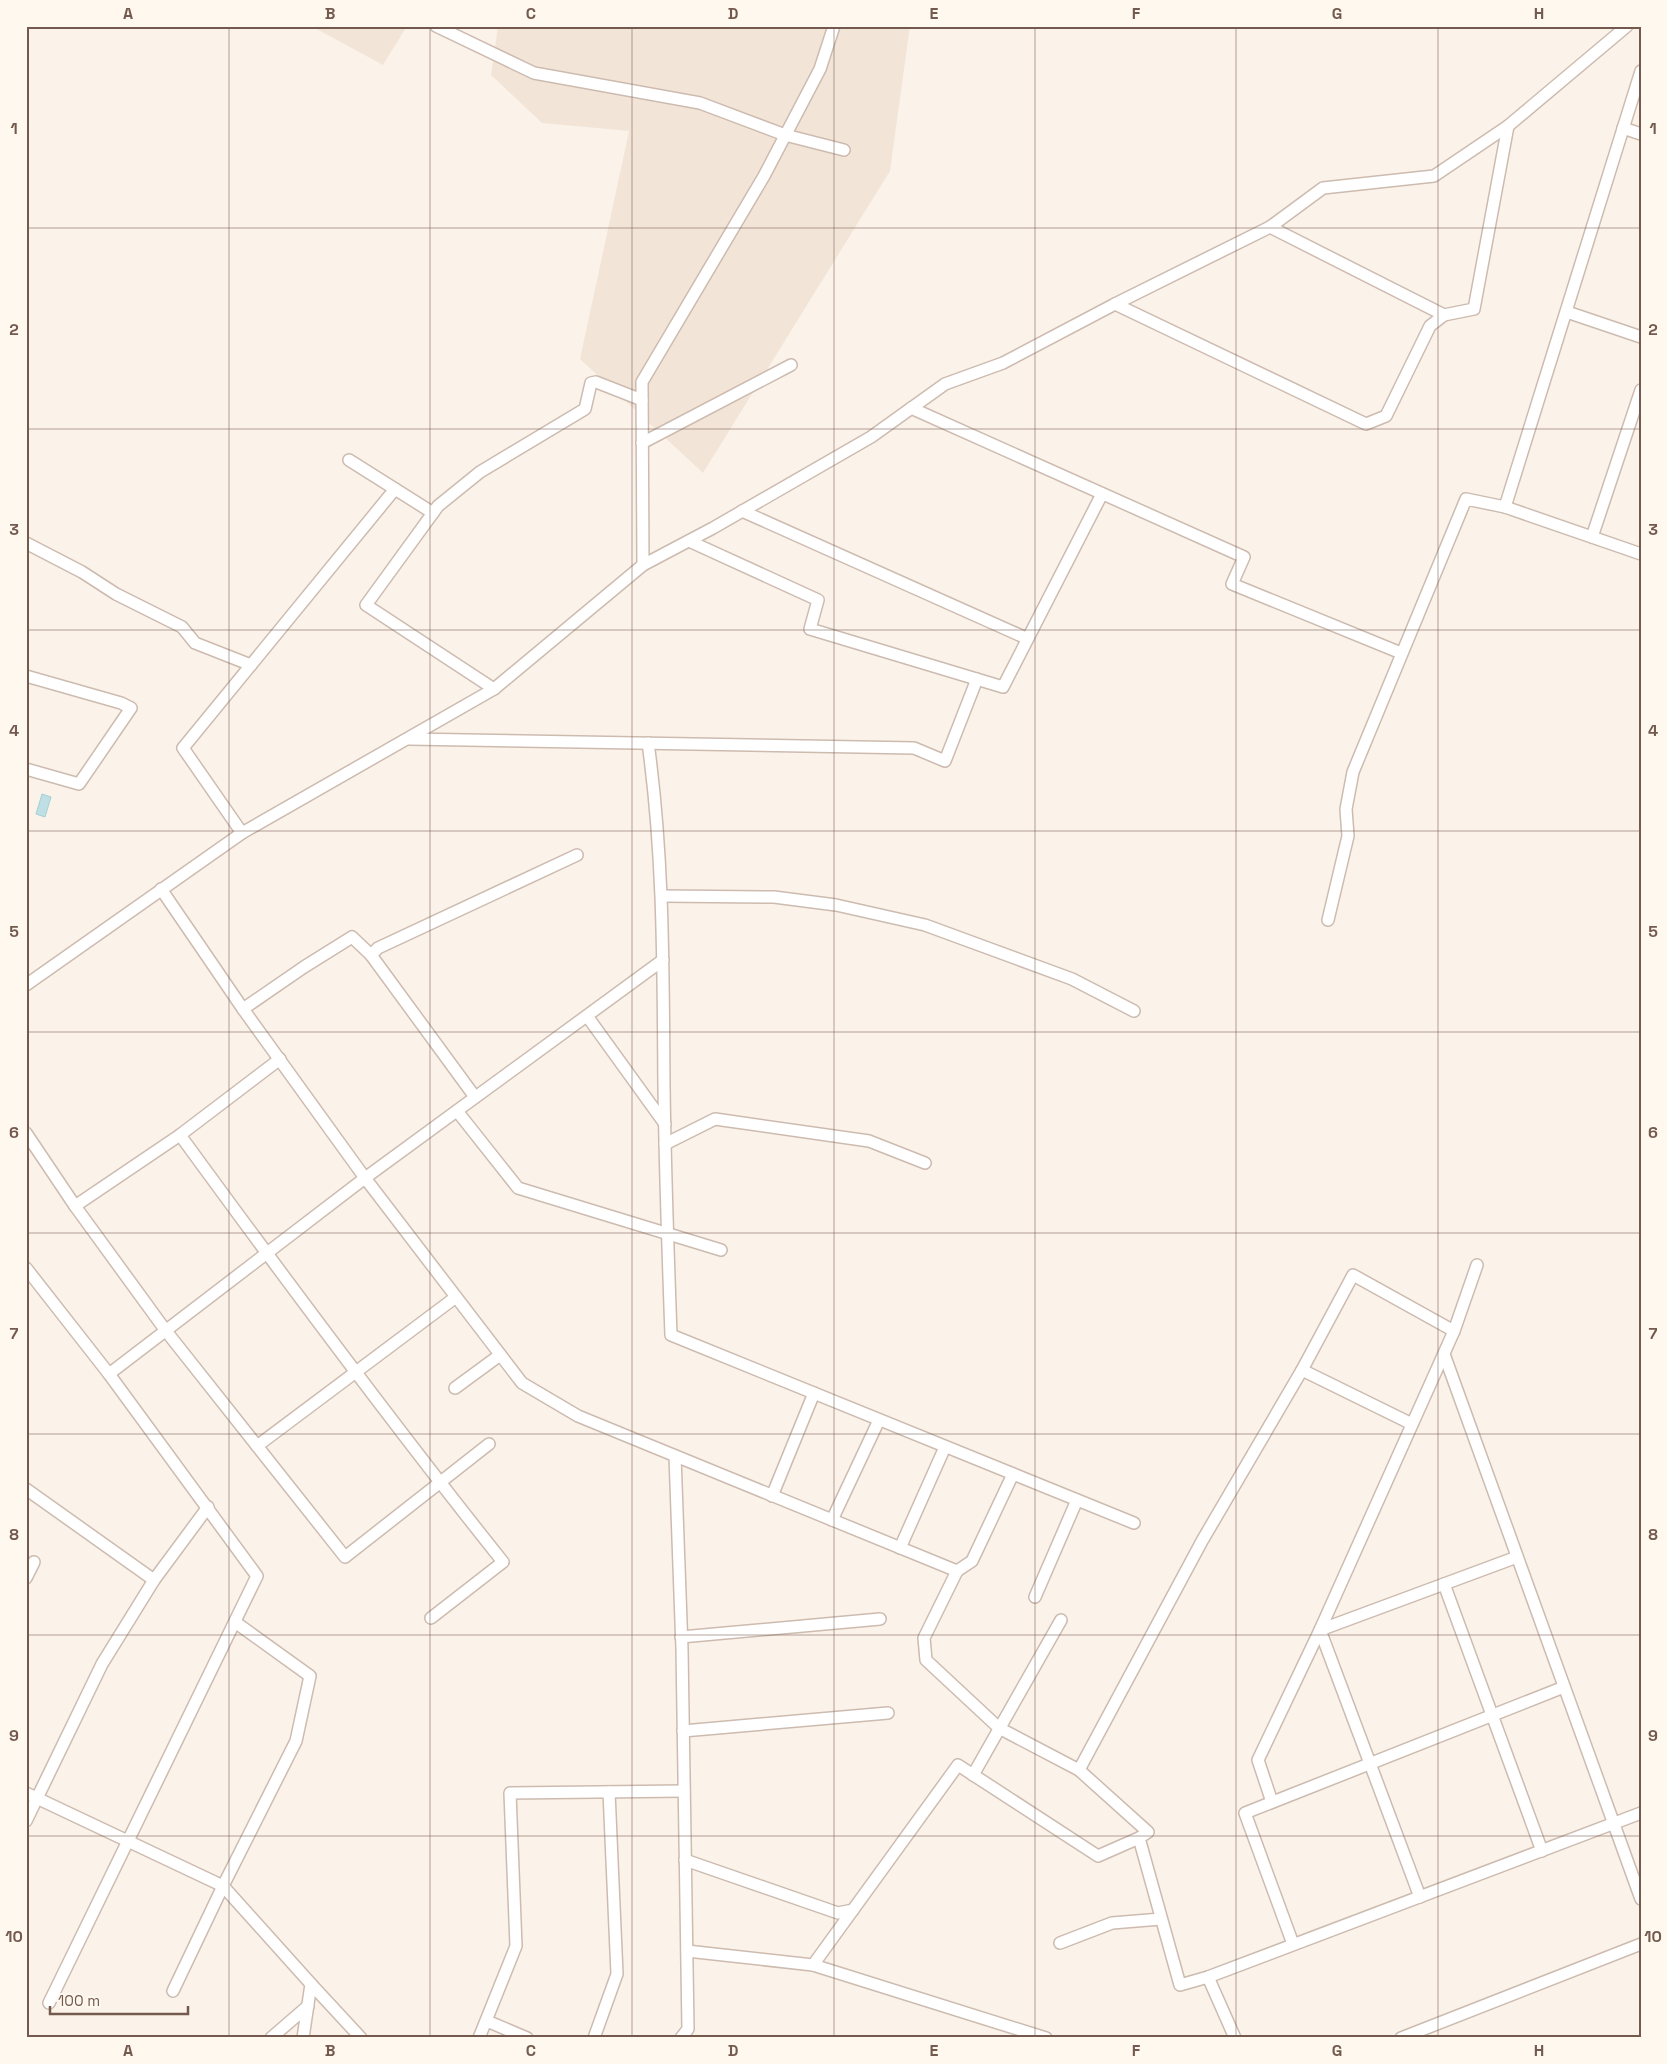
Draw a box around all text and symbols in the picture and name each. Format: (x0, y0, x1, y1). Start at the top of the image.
text: A (123, 3, 133, 24)
text: B (325, 3, 335, 24)
text: C (526, 3, 536, 24)
text: D (728, 3, 738, 24)
text: E (930, 3, 939, 24)
text: F (1132, 3, 1141, 24)
text: G (1332, 3, 1342, 24)
text: H (1534, 3, 1544, 24)
text: 1 (10, 118, 18, 139)
text: 1 (1649, 118, 1657, 139)
text: 2 (9, 319, 19, 340)
text: 2 (1648, 319, 1658, 340)
text: 3 (9, 519, 19, 540)
text: 3 (1648, 519, 1658, 540)
text: 4 (9, 720, 19, 741)
text: 4 (1648, 720, 1658, 741)
text: 5 (9, 921, 19, 942)
text: 5 (1648, 921, 1658, 942)
text: 6 (9, 1122, 19, 1143)
text: 6 (1648, 1122, 1658, 1143)
text: 7 (10, 1323, 19, 1344)
text: 7 (1649, 1323, 1658, 1344)
text: 8 (9, 1524, 19, 1545)
text: 8 (1648, 1524, 1658, 1545)
text: 9 (9, 1725, 19, 1746)
text: 9 (1648, 1725, 1658, 1746)
text: 10 (5, 1926, 23, 1947)
text: 10 (1644, 1926, 1662, 1947)
scale bar (50, 1984, 188, 2016)
text: 100 m (58, 1991, 100, 2010)
text: A (123, 2040, 133, 2061)
text: B (325, 2040, 335, 2061)
text: C (526, 2040, 536, 2061)
text: D (728, 2040, 738, 2061)
text: E (930, 2040, 939, 2061)
text: F (1132, 2040, 1141, 2061)
text: G (1332, 2040, 1342, 2061)
text: H (1534, 2040, 1544, 2061)

